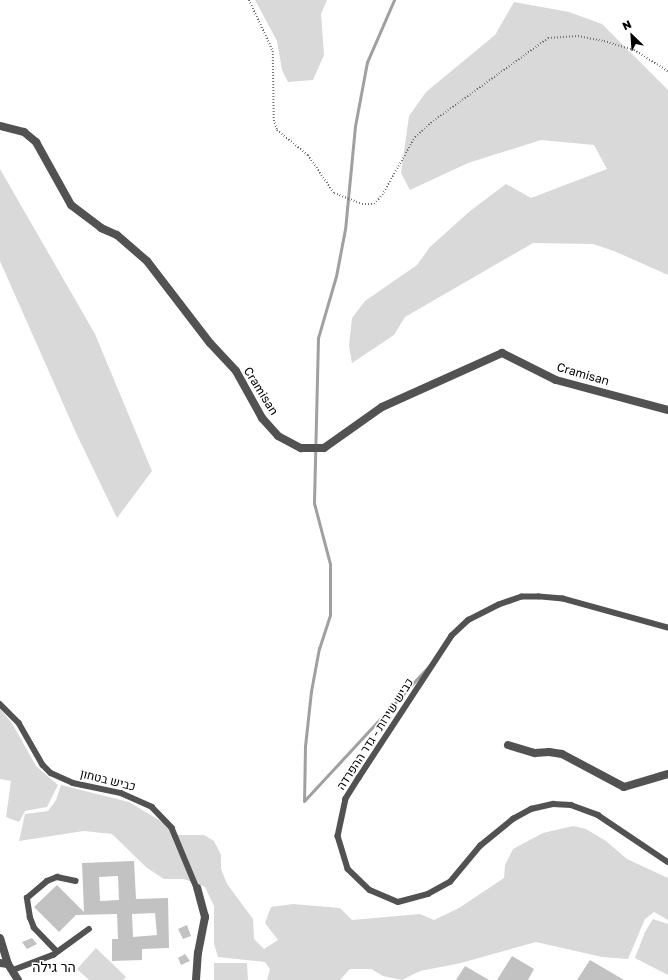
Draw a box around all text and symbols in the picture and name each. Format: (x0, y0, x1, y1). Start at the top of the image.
north arrow (612, 16, 652, 56)
text: N (620, 17, 633, 32)
street label: Cramisan (555, 360, 611, 388)
street label: Cramisan (241, 364, 281, 418)
street label: כביש שירות - גדר ההפרדה (334, 675, 416, 793)
street label: כביש בטחון (79, 766, 137, 794)
district label: הר גילה (32, 959, 76, 975)

